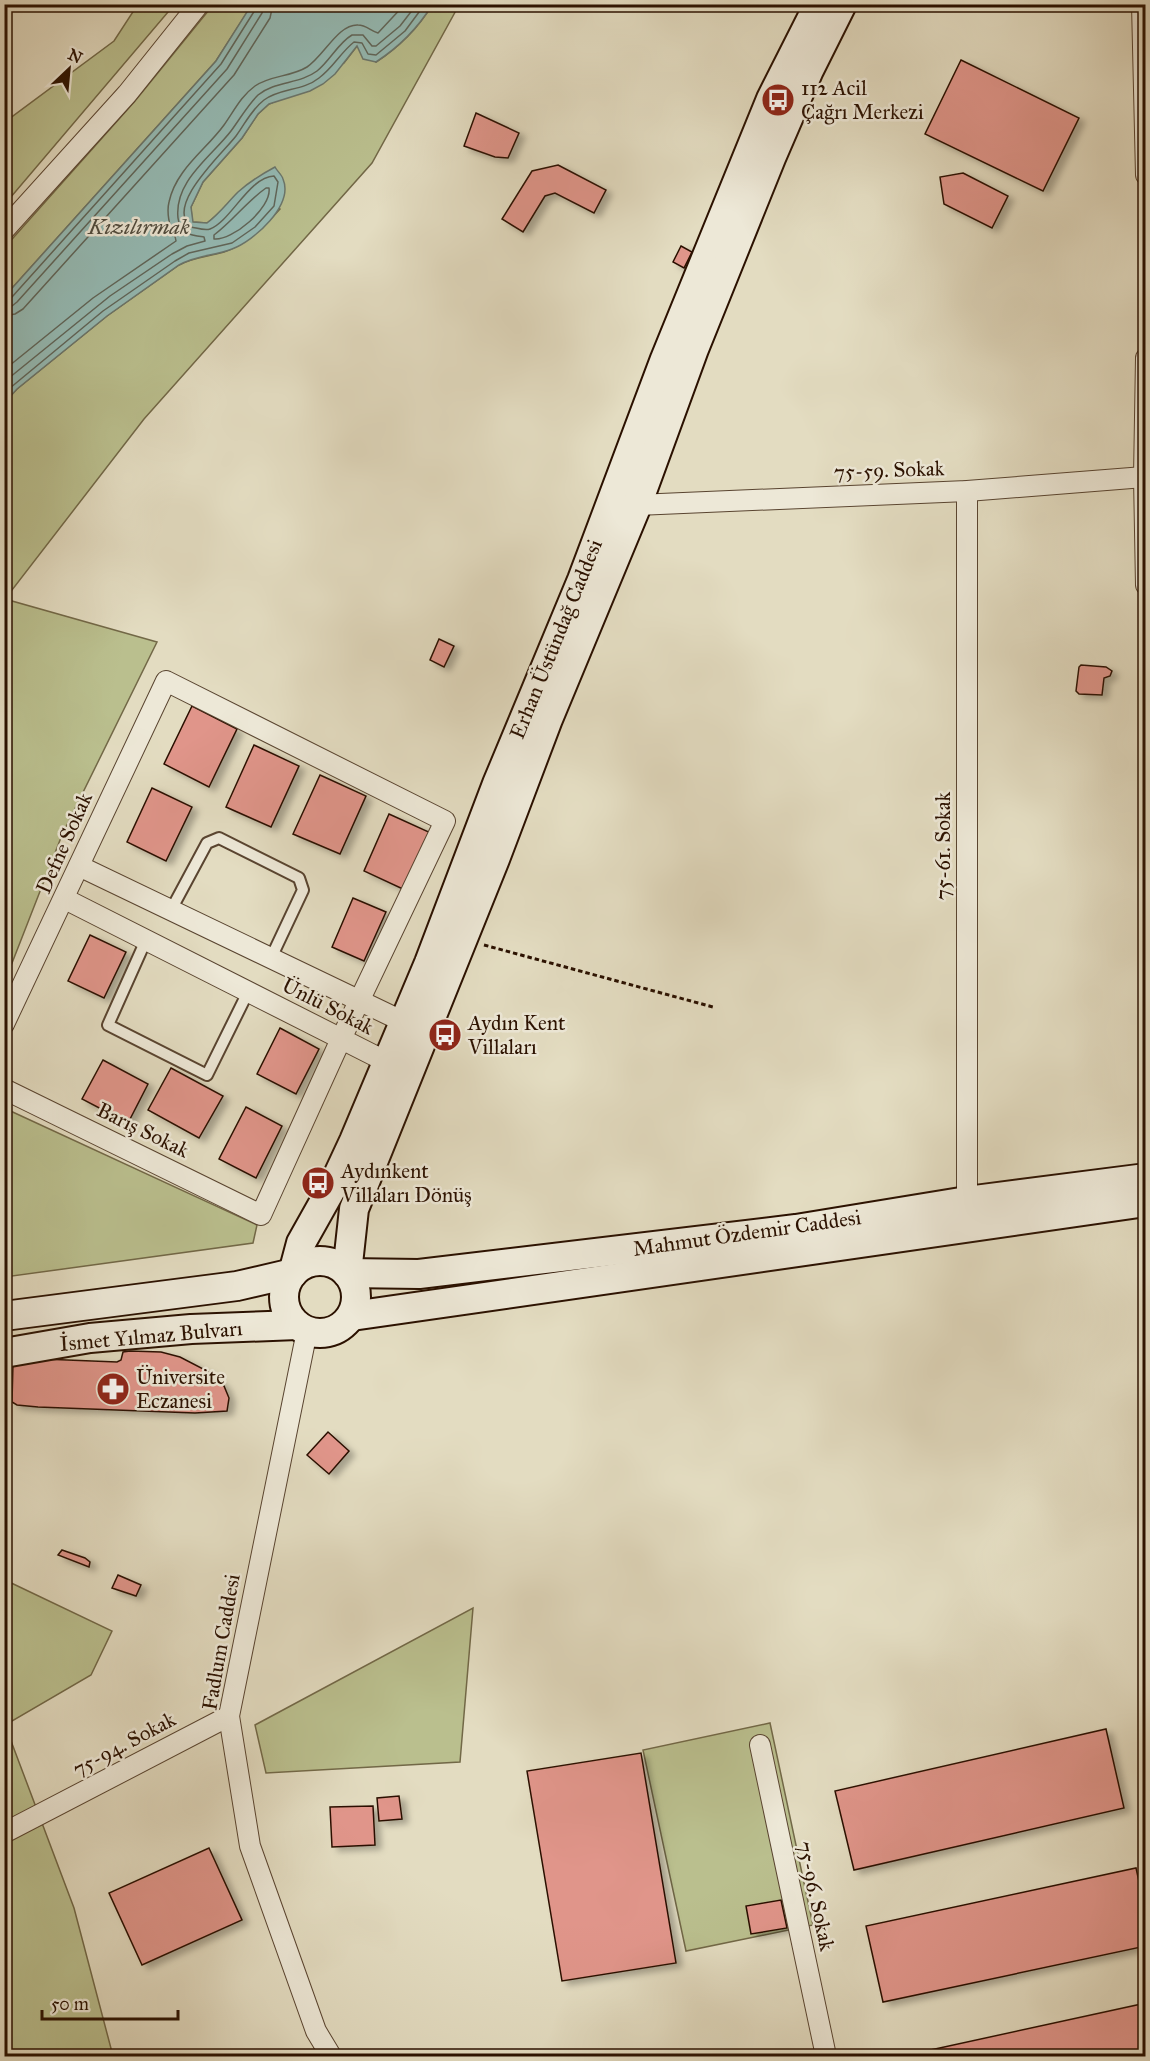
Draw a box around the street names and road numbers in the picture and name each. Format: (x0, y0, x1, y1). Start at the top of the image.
street label: 75-59. Sokak (833, 455, 945, 485)
street label: Erhan Üstündağ Caddesi (504, 535, 608, 743)
street label: Defne Sokak (30, 788, 98, 898)
street label: 75-61. Sokak (930, 792, 956, 900)
street label: Ünlü Sokak (278, 972, 379, 1040)
street label: Barış Sokak (93, 1096, 194, 1164)
street label: Mahmut Özdemir Caddesi (631, 1204, 863, 1262)
street label: İsmet Yılmaz Bulvarı (58, 1315, 244, 1357)
street label: Fadlum Caddesi (196, 1572, 246, 1712)
street label: 75-94. Sokak (68, 1706, 180, 1782)
street label: 75-96. Sokak (792, 1839, 840, 1954)

